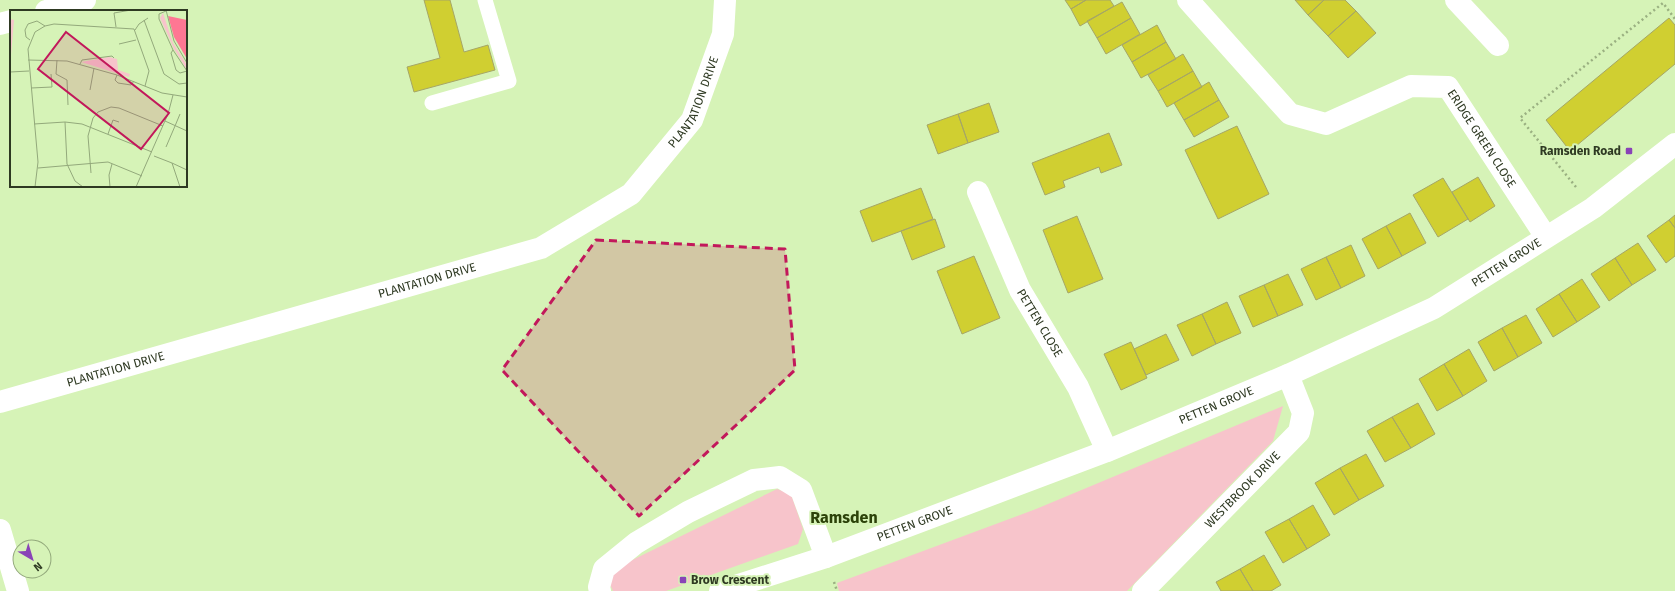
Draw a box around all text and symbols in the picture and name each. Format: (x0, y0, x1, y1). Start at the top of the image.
inset map (10, 10, 187, 187)
street label: PLANTATION DRIVE (665, 54, 721, 151)
street label: ERIDGE GREEN CLOSE (1444, 87, 1519, 190)
place label: Ramsden Road (1540, 144, 1621, 158)
marker: Ramsden Road (1624, 146, 1634, 156)
street label: PETTEN GROVE (1469, 235, 1544, 290)
street label: PLANTATION DRIVE (377, 260, 478, 301)
street label: PETTEN CLOSE (1014, 286, 1065, 360)
street label: PLANTATION DRIVE (65, 349, 166, 390)
street label: PETTEN GROVE (1177, 383, 1256, 427)
street label: WESTBROOK DRIVE (1202, 448, 1283, 531)
street label: PETTEN GROVE (875, 503, 954, 544)
district label: Ramsden (810, 508, 878, 527)
north arrow (12, 539, 52, 579)
text: N (31, 559, 45, 574)
place label: Brow Crescent (691, 573, 769, 587)
marker: Brow Crescent (678, 575, 688, 585)

